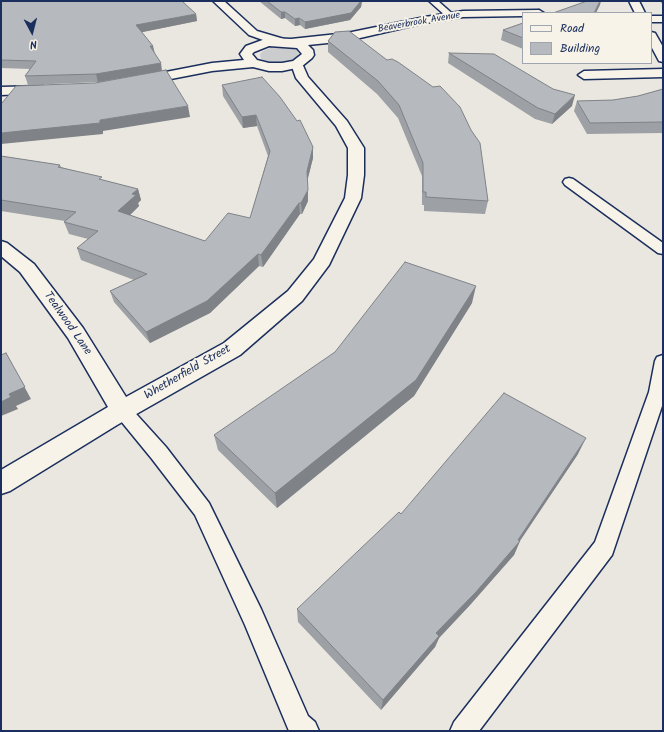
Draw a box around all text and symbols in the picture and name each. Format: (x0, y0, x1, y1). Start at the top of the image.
street label: Beaverbrook Avenue (377, 10, 461, 36)
north arrow (12, 12, 52, 52)
legend (522, 12, 652, 64)
text: Road (560, 19, 584, 38)
text: N (29, 35, 38, 53)
text: Building (560, 39, 600, 58)
street label: Tealwood Lane (40, 290, 94, 358)
street label: Whetherfield Street (142, 342, 234, 404)

